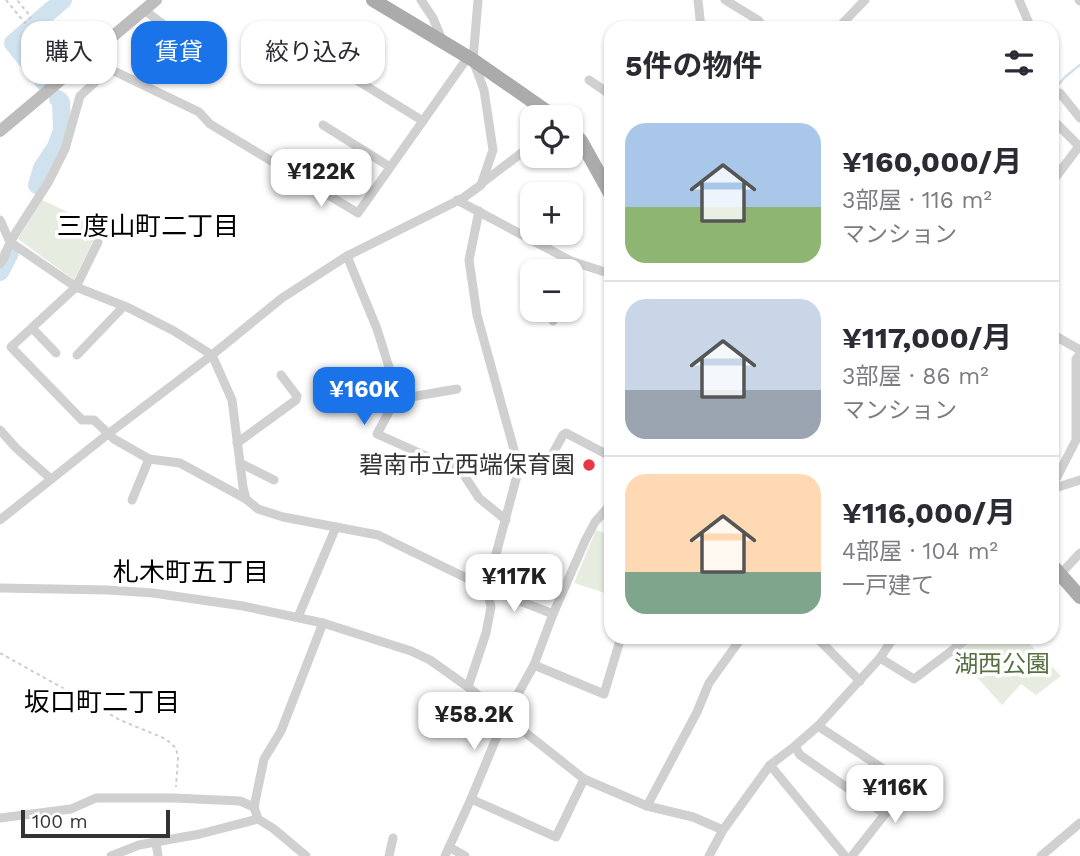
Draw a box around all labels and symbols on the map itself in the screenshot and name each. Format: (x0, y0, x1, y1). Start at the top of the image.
pin: ¥122K (272, 150, 370, 209)
district label: 三度山町二丁目 (57, 211, 239, 241)
pin: ¥160K (315, 368, 413, 427)
place label: 碧南市立西端保育園 (359, 451, 575, 479)
marker: 碧南市立西端保育園 (581, 457, 597, 473)
pin: ¥117K (465, 554, 563, 614)
district label: 札木町五丁目 (113, 557, 269, 587)
park label: 湖西公園 (954, 650, 1050, 678)
district label: 坂口町二丁目 (24, 687, 180, 717)
pin: ¥58.2K (417, 692, 531, 752)
pin: ¥116K (846, 766, 944, 825)
scale bar (21, 807, 170, 839)

